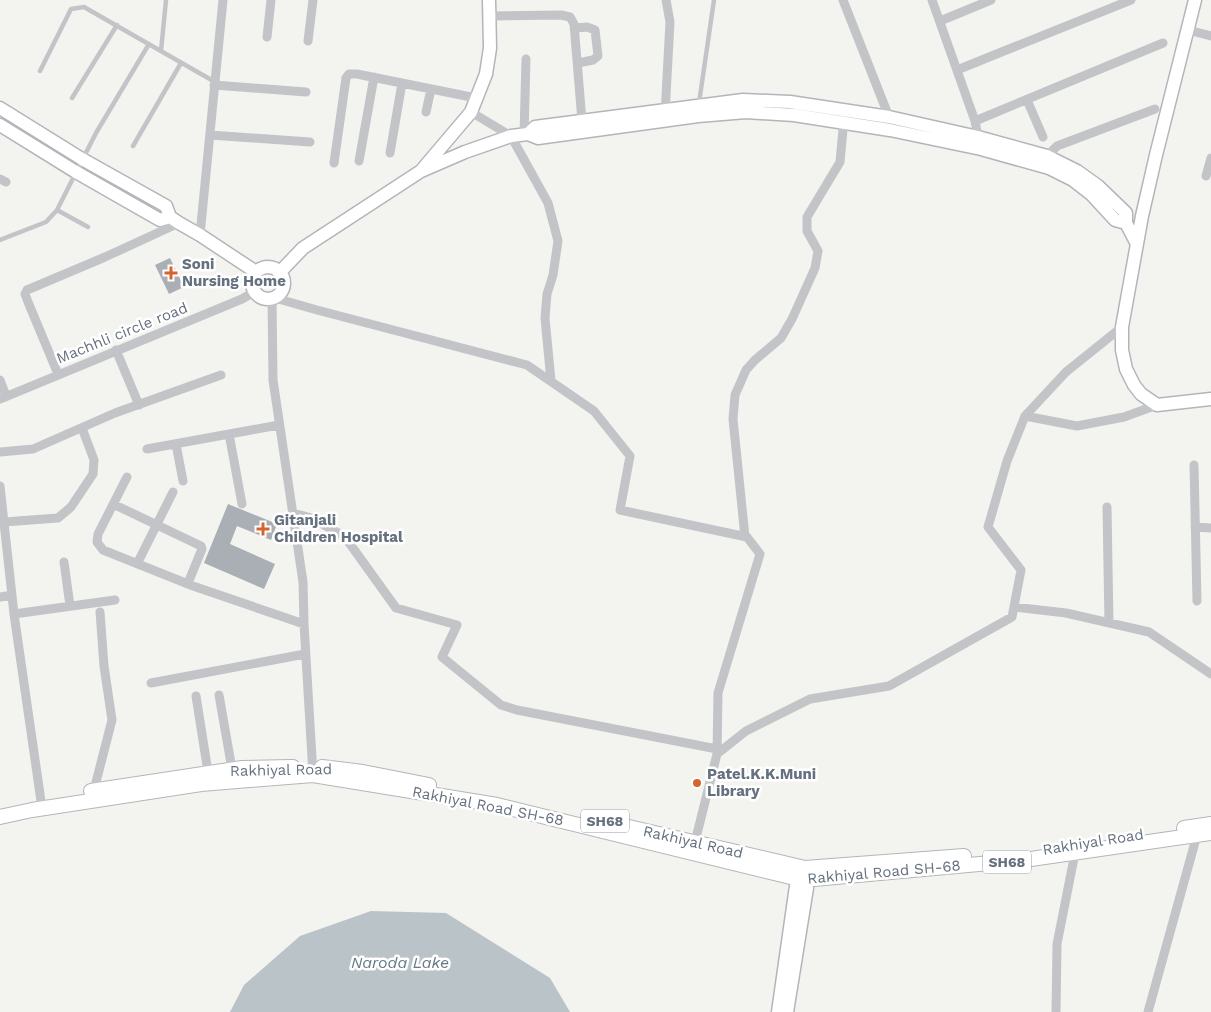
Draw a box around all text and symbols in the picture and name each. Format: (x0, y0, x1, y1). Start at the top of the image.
place label: Soni Nursing Home (182, 255, 286, 290)
marker: Soni Nursing Home (164, 266, 178, 280)
street label: Machhli circle road (54, 298, 190, 368)
place label: Gitanjali Children Hospital (274, 511, 403, 546)
marker: Gitanjali Children Hospital (256, 522, 270, 536)
street label: Rakhiyal Road (230, 760, 332, 780)
place label: Patel.K.K.Muni Library (707, 765, 816, 800)
marker: Patel.K.K.Muni Library (691, 777, 703, 789)
street label: Rakhiyal Road SH-68 (411, 782, 565, 830)
road number: SH68 (581, 809, 629, 832)
street label: Rakhiyal Road (641, 822, 745, 862)
street label: Rakhiyal Road (1041, 825, 1145, 859)
road number: SH68 (983, 850, 1031, 874)
street label: Rakhiyal Road SH-68 (807, 856, 961, 888)
water label: Naroda Lake (351, 953, 449, 972)

